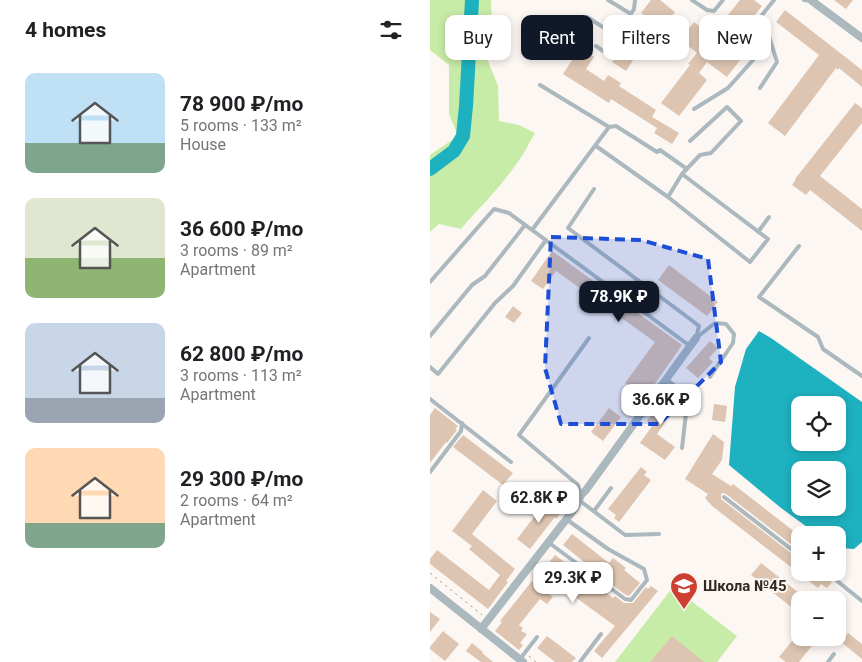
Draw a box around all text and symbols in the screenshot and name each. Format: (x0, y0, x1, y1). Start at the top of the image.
chip: Buy (445, 15, 511, 60)
chip: Rent (521, 15, 593, 60)
chip: Filters (603, 15, 689, 60)
chip: New (699, 15, 771, 60)
icon: filters (377, 16, 405, 44)
text: 4 homes (25, 18, 106, 42)
text: 78 900 ₽/mo (180, 92, 303, 116)
icon: home (65, 93, 125, 153)
text: 5 rooms · 133 m² (180, 116, 302, 135)
text: House (180, 135, 226, 154)
text: 36 600 ₽/mo (180, 217, 303, 241)
icon: home (65, 218, 125, 278)
text: 3 rooms · 89 m² (180, 241, 293, 260)
text: Apartment (180, 260, 256, 279)
pin: 78.9K ₽ (573, 280, 665, 323)
text: 78.9K ₽ (590, 287, 648, 306)
text: 62 800 ₽/mo (180, 342, 303, 366)
icon: home (65, 343, 125, 403)
text: 3 rooms · 113 m² (180, 366, 302, 385)
pin: 36.6K ₽ (615, 384, 707, 426)
text: Apartment (180, 385, 256, 404)
text: 36.6K ₽ (632, 390, 690, 409)
map controls (791, 396, 846, 646)
button: locate (791, 396, 846, 451)
button: layers (791, 461, 846, 516)
text: 29 300 ₽/mo (180, 467, 303, 491)
icon: home (65, 468, 125, 528)
pin: 62.8K ₽ (493, 482, 585, 524)
text: 62.8K ₽ (510, 488, 568, 507)
text: 2 rooms · 64 m² (180, 491, 293, 510)
text: Apartment (180, 510, 256, 529)
button: + (791, 526, 846, 581)
pin: 29.3K ₽ (527, 562, 619, 604)
text: 29.3K ₽ (544, 568, 602, 587)
school or university icon: Школа №45 (669, 571, 699, 610)
place label: Школа №45 (703, 577, 787, 595)
button: − (791, 591, 846, 646)

